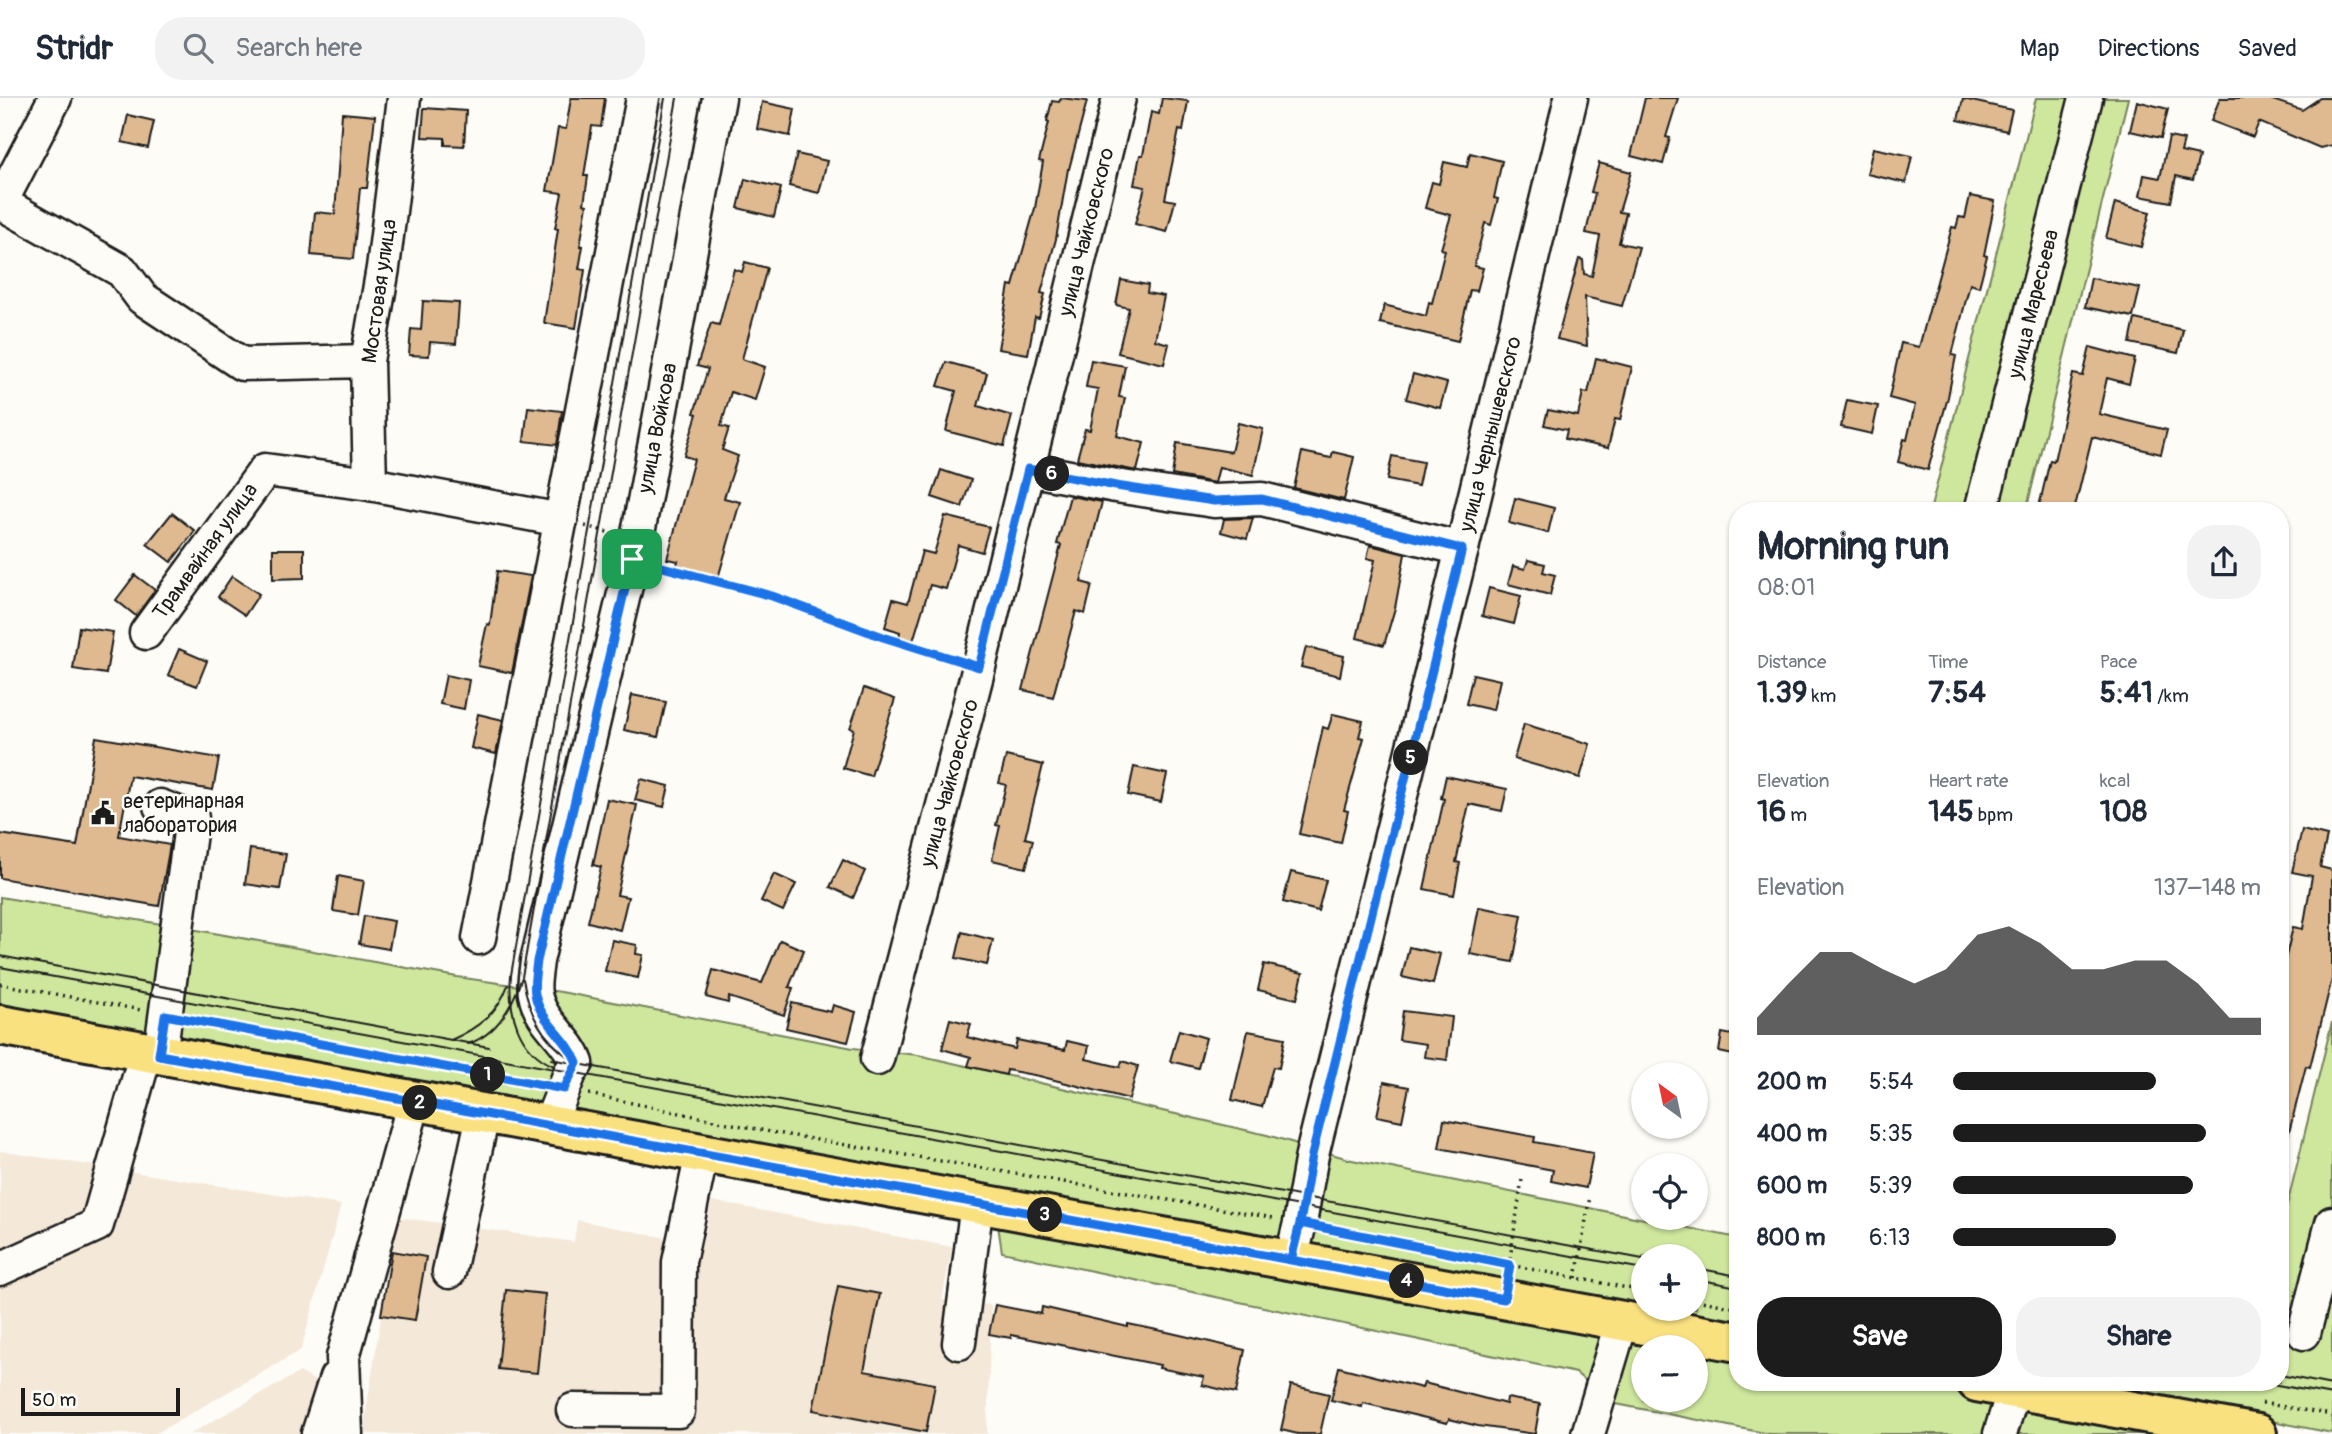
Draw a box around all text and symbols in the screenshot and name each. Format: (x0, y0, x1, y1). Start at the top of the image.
search box (155, 17, 645, 80)
text: Stridr (35, 28, 113, 69)
icon: search (179, 29, 217, 67)
text: Search here (235, 32, 362, 64)
text: Map (2020, 34, 2060, 63)
text: Directions (2098, 34, 2199, 63)
text: Saved (2237, 34, 2297, 63)
street label: улица Чайковского (1052, 145, 1121, 320)
street label: Мостовая улица (356, 217, 403, 365)
street label: улица Маресьева (2002, 227, 2065, 382)
street label: улица Чернышевского (1453, 334, 1528, 536)
street label: улица Войкова (631, 361, 683, 497)
pin: 6 (1034, 456, 1070, 492)
text: 6 (1046, 461, 1057, 485)
street label: Трамвайная улица (147, 478, 264, 625)
text: Morning run (1757, 523, 1949, 571)
button: share (2187, 525, 2261, 599)
pin (602, 529, 662, 589)
icon: arrive (613, 540, 651, 578)
text: 08:01 (1757, 573, 1815, 602)
text: Distance (1757, 650, 1826, 674)
text: Time (1928, 650, 1968, 674)
text: Pace (2100, 650, 2137, 674)
text: 1.39 (1757, 674, 1808, 711)
text: 7:54 (1928, 674, 1986, 711)
text: 5:41 (2100, 674, 2153, 711)
text: km (1808, 684, 1836, 708)
text: /km (2153, 684, 2189, 708)
street label: улица Чайковского (914, 696, 985, 871)
pin: 5 (1394, 740, 1428, 776)
text: 5 (1405, 745, 1416, 769)
text: Elevation (1757, 769, 1829, 793)
text: Heart rate (1928, 769, 2008, 793)
text: kcal (2100, 769, 2131, 793)
place label: ветеринарная лаборатория (123, 788, 244, 839)
text: 16 (1757, 793, 1786, 830)
text: 145 (1928, 793, 1974, 830)
text: 108 (2100, 793, 2147, 830)
public building icon: ветеринарная лаборатория (89, 799, 117, 827)
text: m (1786, 803, 1807, 827)
text: bpm (1974, 803, 2013, 827)
text: Elevation (1757, 873, 1845, 902)
text: 137–148 m (2154, 873, 2261, 902)
pin: 1 (470, 1058, 505, 1093)
text: 1 (484, 1062, 491, 1086)
north arrow (1631, 1062, 1708, 1139)
map controls (1631, 1062, 1708, 1412)
text: 200 m (1757, 1067, 1827, 1096)
text: 5:54 (1869, 1067, 1913, 1096)
pin: 2 (402, 1086, 438, 1121)
text: 2 (414, 1090, 425, 1114)
text: 400 m (1757, 1119, 1827, 1148)
text: 5:35 (1869, 1119, 1913, 1148)
button: locate (1631, 1153, 1708, 1230)
text: 600 m (1757, 1171, 1827, 1200)
text: 5:39 (1869, 1171, 1912, 1200)
pin: 3 (1028, 1198, 1062, 1232)
text: 3 (1039, 1202, 1050, 1226)
text: 800 m (1757, 1223, 1825, 1252)
text: 6:13 (1869, 1223, 1910, 1252)
button: + (1631, 1244, 1708, 1321)
pin: 4 (1390, 1264, 1424, 1298)
text: 4 (1401, 1268, 1412, 1292)
button: Save (1757, 1297, 2002, 1377)
button: Share (2016, 1297, 2261, 1377)
button: − (1631, 1335, 1708, 1412)
scale bar (21, 1385, 180, 1417)
text: 50 m (32, 1388, 76, 1412)

